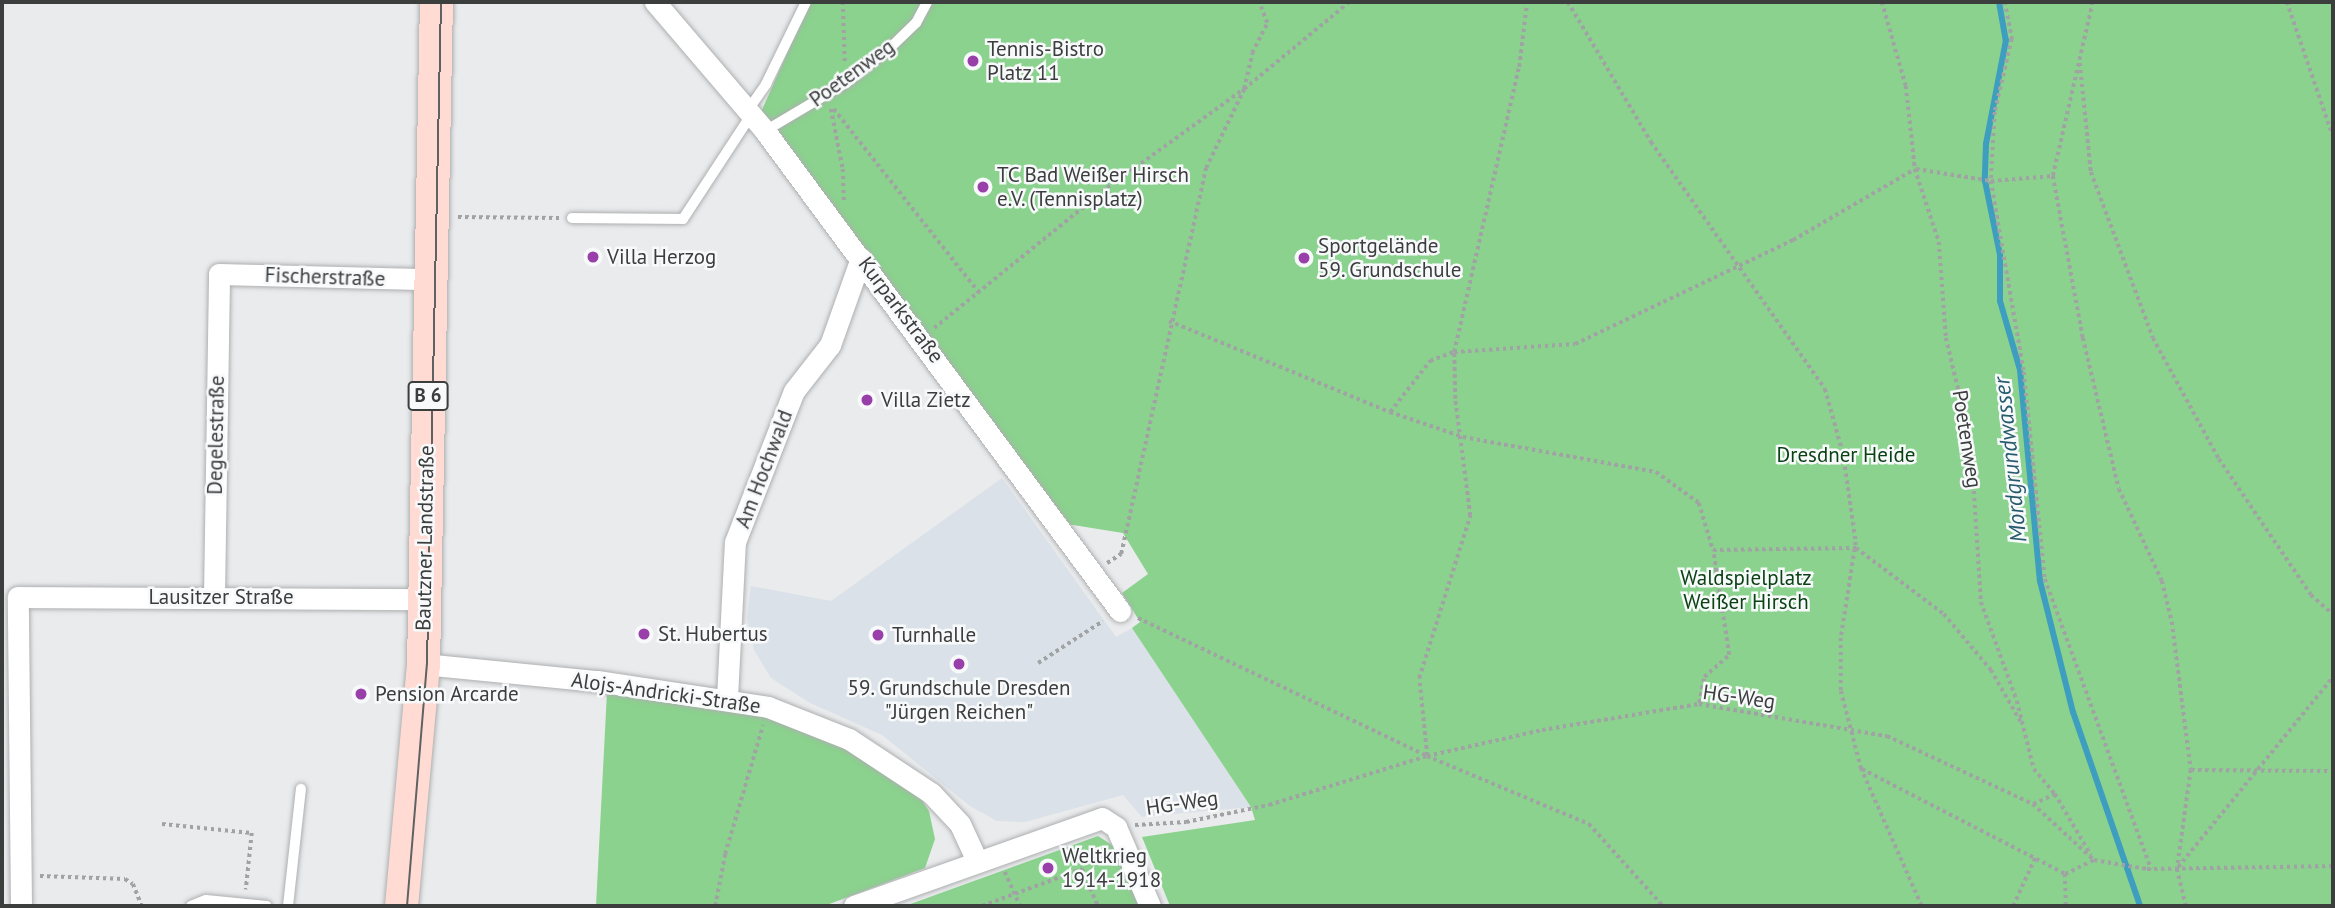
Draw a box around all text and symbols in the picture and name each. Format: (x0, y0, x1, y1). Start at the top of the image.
street label: Poetenweg (805, 34, 899, 112)
place label: Tennis-Bistro Platz 11 (987, 36, 1104, 86)
marker: Tennis-Bistro Platz 11 (965, 53, 981, 69)
place label: TC Bad Weißer Hirsch e.V. (Tennisplatz) (997, 162, 1190, 212)
marker: TC Bad Weißer Hirsch e.V. (Tennisplatz) (975, 179, 991, 195)
place label: Sportgelände 59. Grundschule (1318, 233, 1463, 283)
place label: Villa Herzog (607, 244, 716, 270)
marker: Villa Herzog (585, 249, 601, 265)
marker: Sportgelände 59. Grundschule (1296, 250, 1312, 266)
street label: Kurparkstraße (853, 252, 949, 368)
street label: Fischerstraße (264, 262, 386, 292)
street label: Degelestraße (202, 375, 230, 495)
water label: Mordgrundwasser (1988, 376, 2032, 544)
road number: B 6 (407, 380, 449, 412)
place label: Villa Zietz (881, 387, 971, 413)
street label: Poetenweg (1947, 388, 1987, 490)
marker: Villa Zietz (859, 392, 875, 408)
street label: Am Hochwald (730, 406, 798, 532)
park label: Dresdner Heide (1777, 442, 1915, 468)
street label: Bautzner Landstraße (411, 445, 439, 631)
park label: Waldspielplatz Weißer Hirsch (1680, 565, 1812, 615)
street label: Lausitzer Straße (148, 584, 294, 610)
place label: St. Hubertus (658, 621, 769, 647)
place label: Turnhalle (892, 622, 976, 648)
marker: St. Hubertus (636, 626, 652, 642)
marker: Turnhalle (870, 627, 886, 643)
marker: 59. Grundschule Dresden "Jürgen Reichen" (951, 656, 967, 672)
street label: Alojs-Andricki-Straße (570, 667, 762, 719)
place label: 59. Grundschule Dresden "Jürgen Reichen" (847, 675, 1071, 725)
street label: HG-Weg (1701, 679, 1777, 715)
place label: Pension Arcarde (375, 681, 519, 707)
marker: Pension Arcarde (353, 686, 369, 702)
street label: HG-Weg (1144, 785, 1220, 821)
place label: Weltkrieg 1914-1918 (1062, 843, 1161, 893)
marker: Weltkrieg 1914-1918 (1040, 860, 1056, 876)

